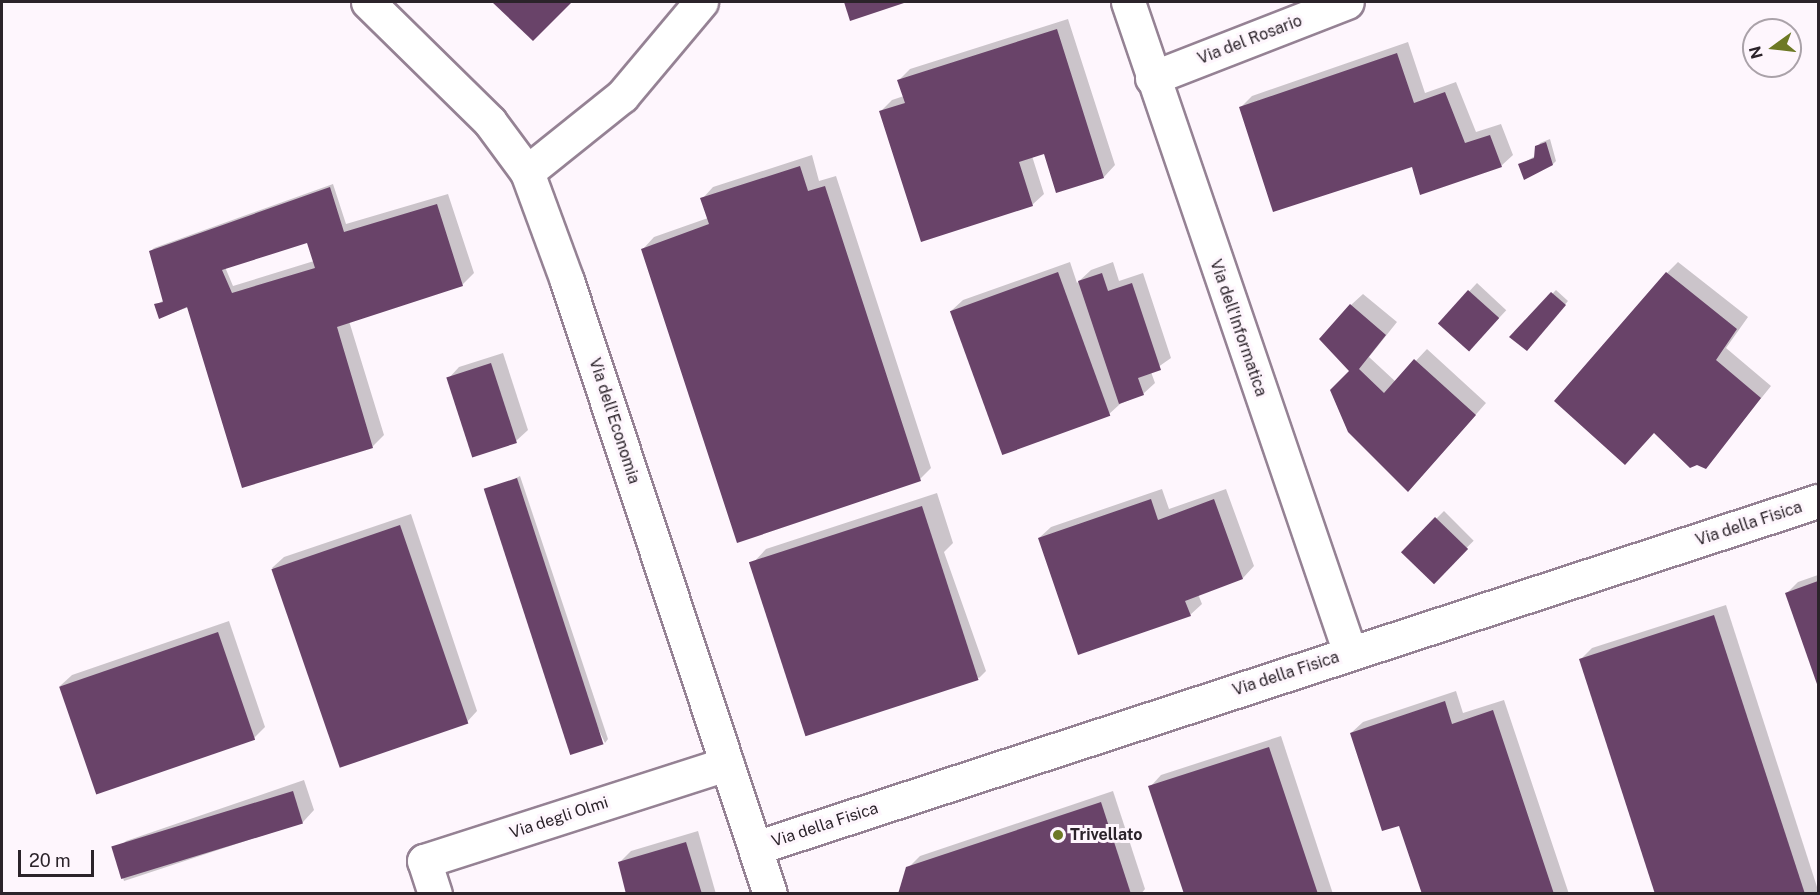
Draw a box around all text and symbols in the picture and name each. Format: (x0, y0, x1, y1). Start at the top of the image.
street label: Via del Rosario (1195, 11, 1305, 69)
north arrow (1742, 18, 1802, 78)
text: N (1745, 44, 1767, 61)
street label: Via dell'Informatica (1206, 257, 1270, 399)
street label: Via dell'Economia (585, 356, 643, 486)
street label: Via della Fisica (1693, 498, 1805, 550)
street label: Via della Fisica (1230, 648, 1342, 700)
street label: Via degli Olmi (507, 793, 611, 843)
street label: Via della Fisica (769, 799, 881, 851)
place label: Trivellato (1070, 825, 1142, 845)
marker: Trivellato (1051, 828, 1065, 842)
scale bar (21, 838, 98, 876)
text: 20 m (29, 850, 71, 871)

